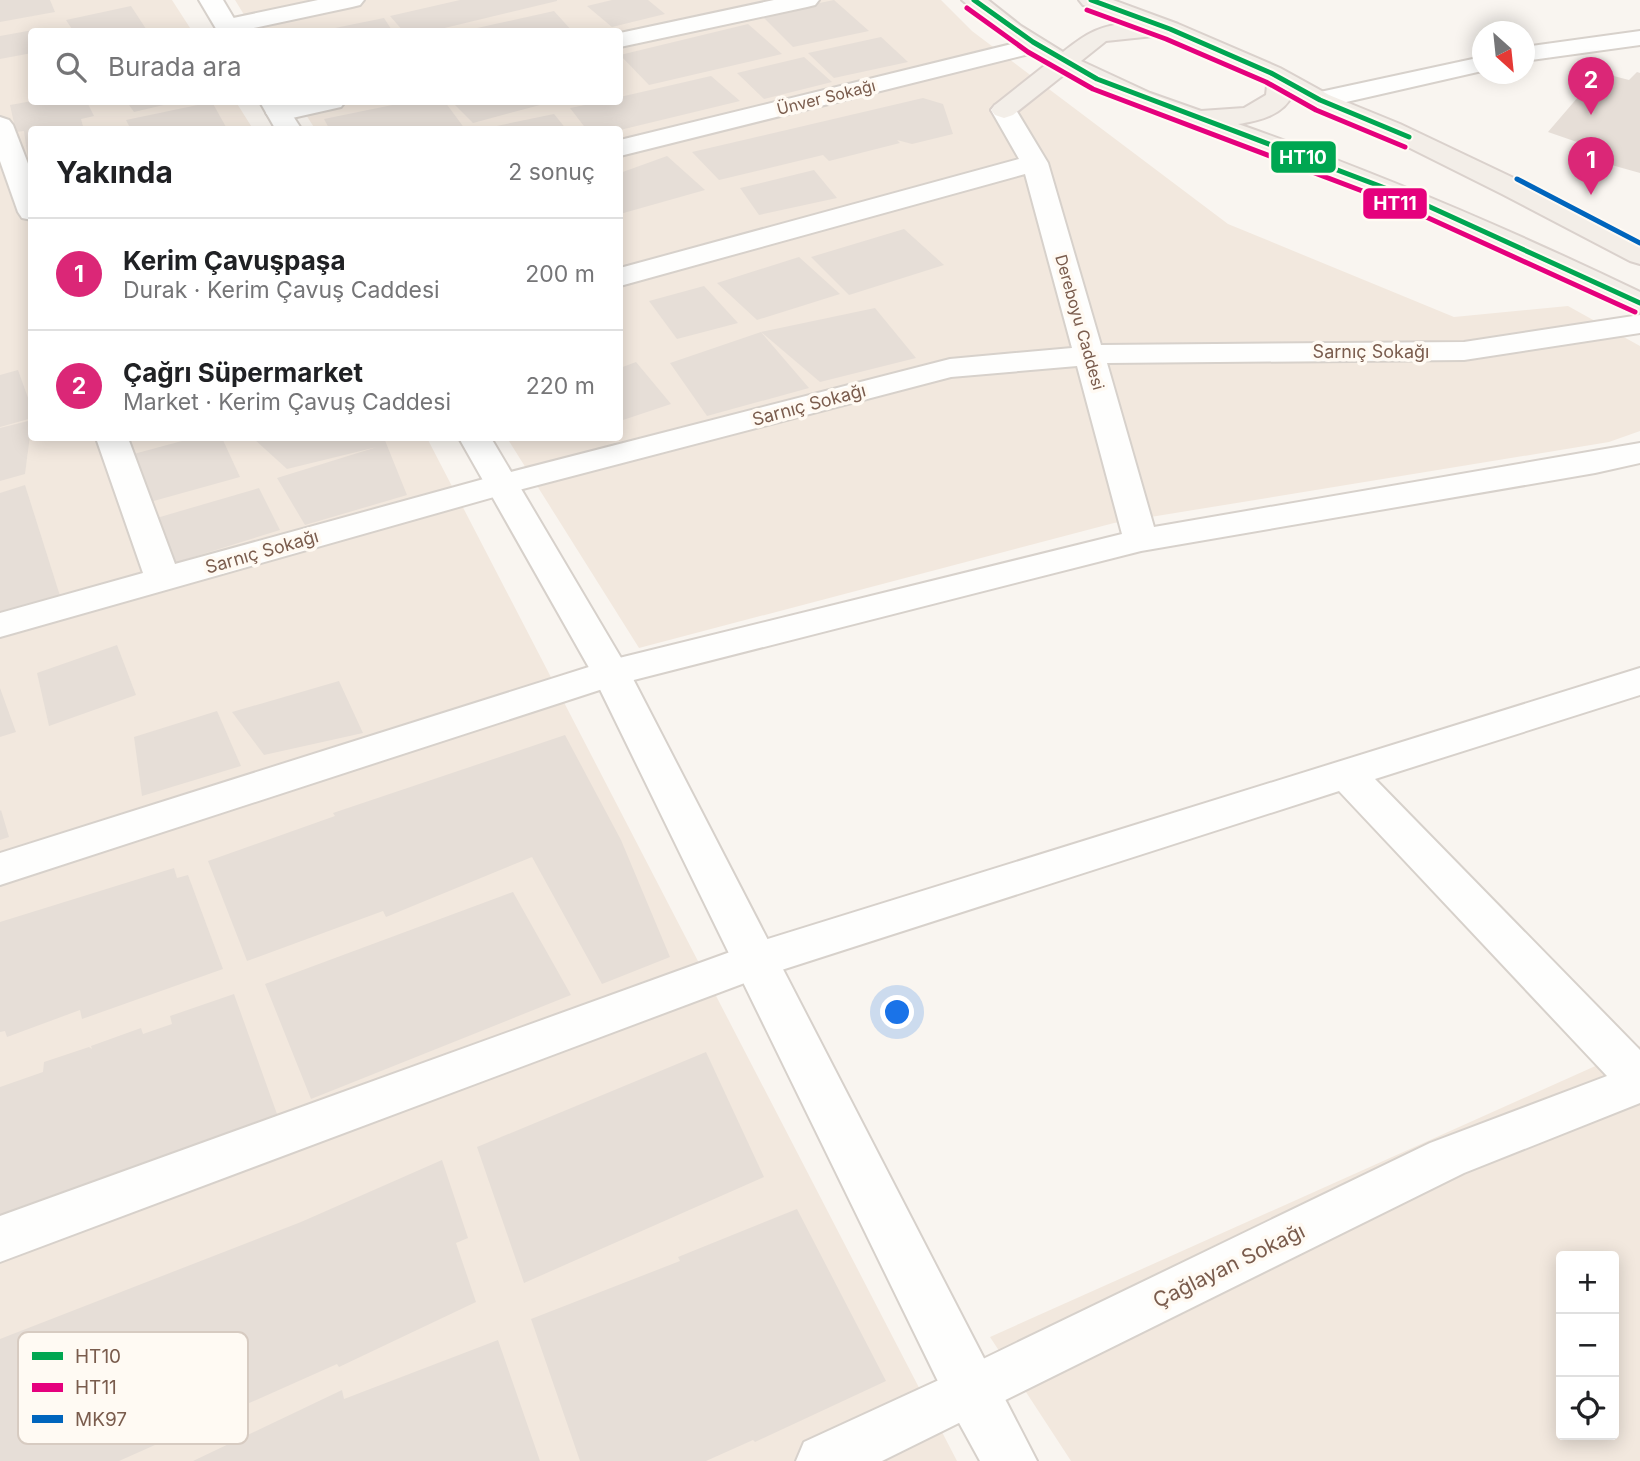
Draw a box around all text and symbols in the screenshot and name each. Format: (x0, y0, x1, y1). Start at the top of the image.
north arrow (1472, 21, 1535, 84)
search box (28, 28, 623, 105)
icon: search (52, 48, 90, 86)
text: Burada ara (108, 51, 242, 82)
pin: 2 (1568, 57, 1614, 115)
street label: Ünver Sokağı (775, 75, 877, 119)
pin: 1 (1568, 137, 1614, 195)
line badge: HT10 (1270, 140, 1337, 174)
text: HT10 (1279, 146, 1327, 169)
text: Yakında (56, 154, 173, 190)
text: 2 sonuç (508, 158, 595, 186)
line badge: HT11 (1362, 187, 1428, 220)
text: HT11 (1373, 192, 1417, 215)
text: Kerim Çavuşpaşa (123, 245, 346, 276)
street label: Dereboyu Caddesi (1051, 252, 1109, 392)
text: 1 (74, 260, 84, 288)
text: 200 m (525, 260, 595, 288)
text: Durak · Kerim Çavuş Caddesi (123, 276, 440, 304)
street label: Sarnıç Sokağı (1313, 341, 1429, 362)
text: Çağrı Süpermarket (123, 357, 363, 388)
text: 2 (72, 372, 86, 400)
text: 220 m (526, 372, 595, 400)
street label: Sarnıç Sokağı (750, 379, 868, 430)
text: Market · Kerim Çavuş Caddesi (123, 388, 451, 416)
street label: Sarnıç Sokağı (203, 525, 321, 578)
your location (880, 995, 914, 1029)
street label: Çağlayan Sokağı (1149, 1218, 1309, 1313)
map controls (1556, 1251, 1619, 1440)
button: + (1556, 1251, 1619, 1314)
button: − (1556, 1314, 1619, 1377)
legend (18, 1332, 248, 1444)
text: HT10 (75, 1345, 121, 1368)
text: HT11 (75, 1376, 117, 1399)
button: locate (1556, 1377, 1619, 1440)
text: MK97 (75, 1408, 127, 1431)

